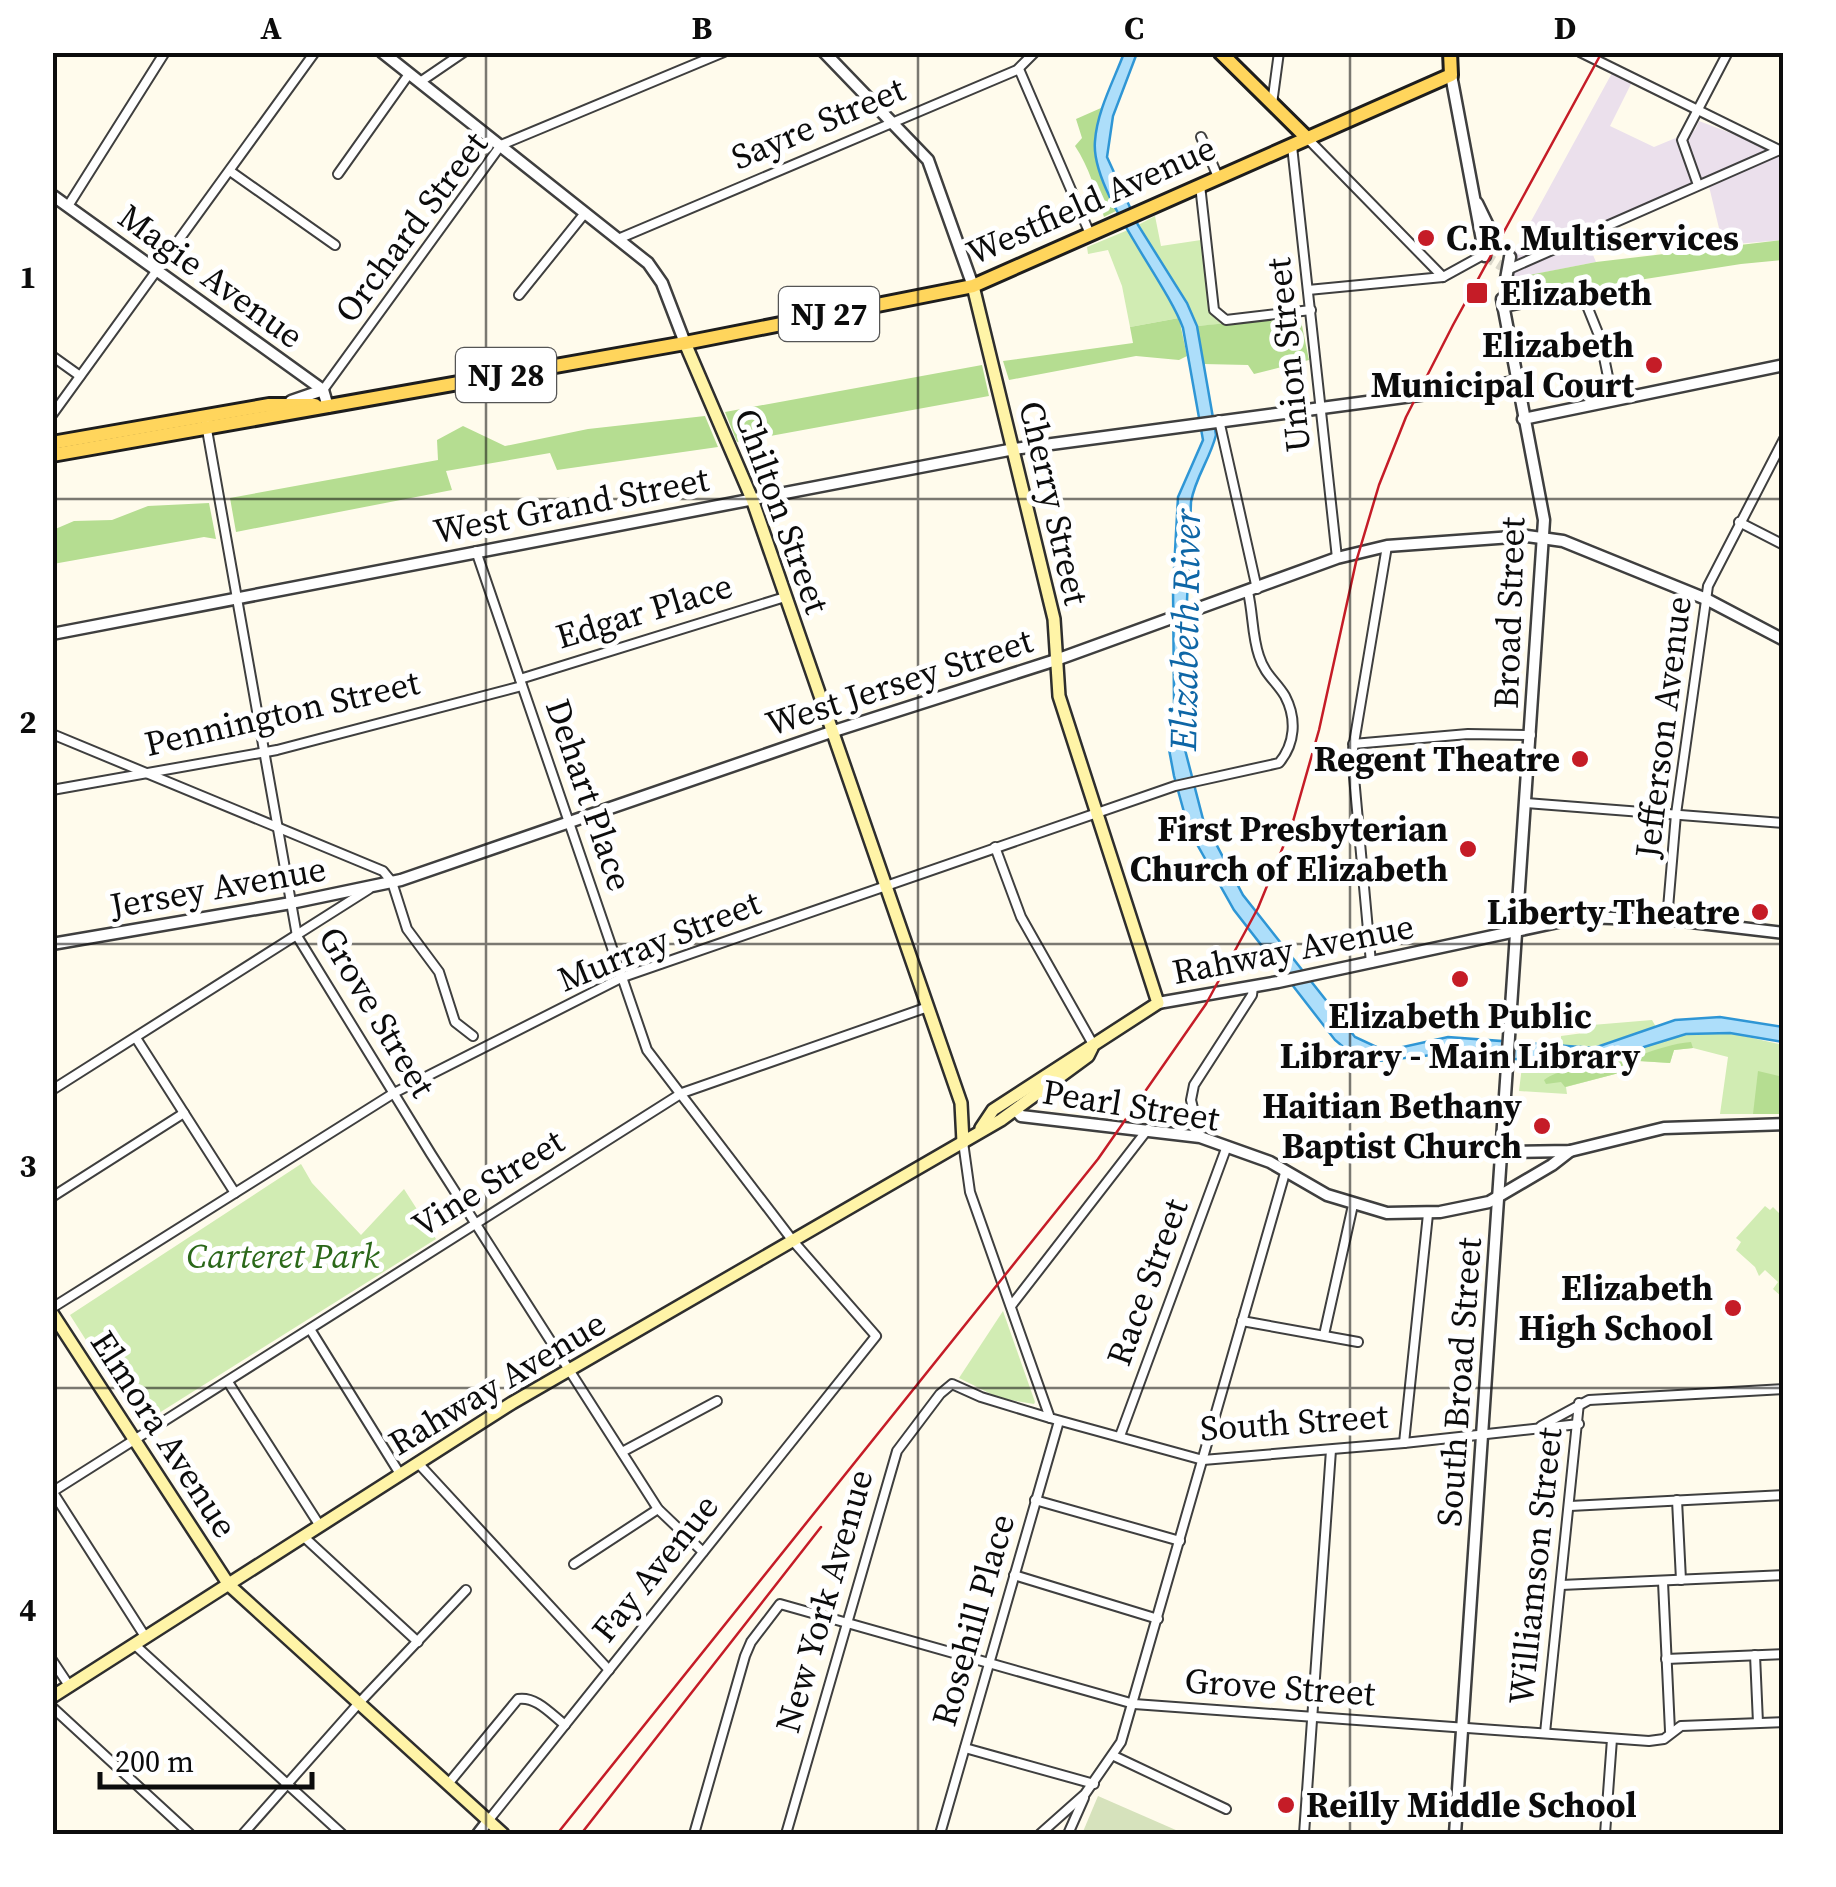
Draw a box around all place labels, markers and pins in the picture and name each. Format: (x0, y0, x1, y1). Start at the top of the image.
place label: C.R. Multiservices (1446, 214, 1739, 262)
marker: C.R. Multiservices (1415, 227, 1437, 249)
place label: Elizabeth (1500, 269, 1652, 317)
marker: Elizabeth (1464, 280, 1490, 306)
place label: Elizabeth Municipal Court (1371, 321, 1634, 409)
marker: Elizabeth Municipal Court (1643, 354, 1665, 376)
place label: Regent Theatre (1314, 735, 1560, 783)
marker: Regent Theatre (1569, 748, 1591, 770)
place label: First Presbyterian Church of Elizabeth (1130, 805, 1448, 893)
marker: First Presbyterian Church of Elizabeth (1457, 838, 1479, 860)
place label: Liberty Theatre (1487, 888, 1740, 936)
marker: Liberty Theatre (1749, 901, 1771, 923)
marker: Elizabeth Public Library - Main Library (1449, 968, 1471, 990)
place label: Elizabeth Public Library - Main Library (1280, 992, 1641, 1080)
place label: Haitian Bethany Baptist Church (1262, 1082, 1522, 1170)
marker: Haitian Bethany Baptist Church (1531, 1115, 1553, 1137)
place label: Elizabeth High School (1519, 1264, 1713, 1352)
marker: Elizabeth High School (1722, 1297, 1744, 1319)
place label: Reilly Middle School (1306, 1781, 1637, 1829)
marker: Reilly Middle School (1275, 1794, 1297, 1816)

